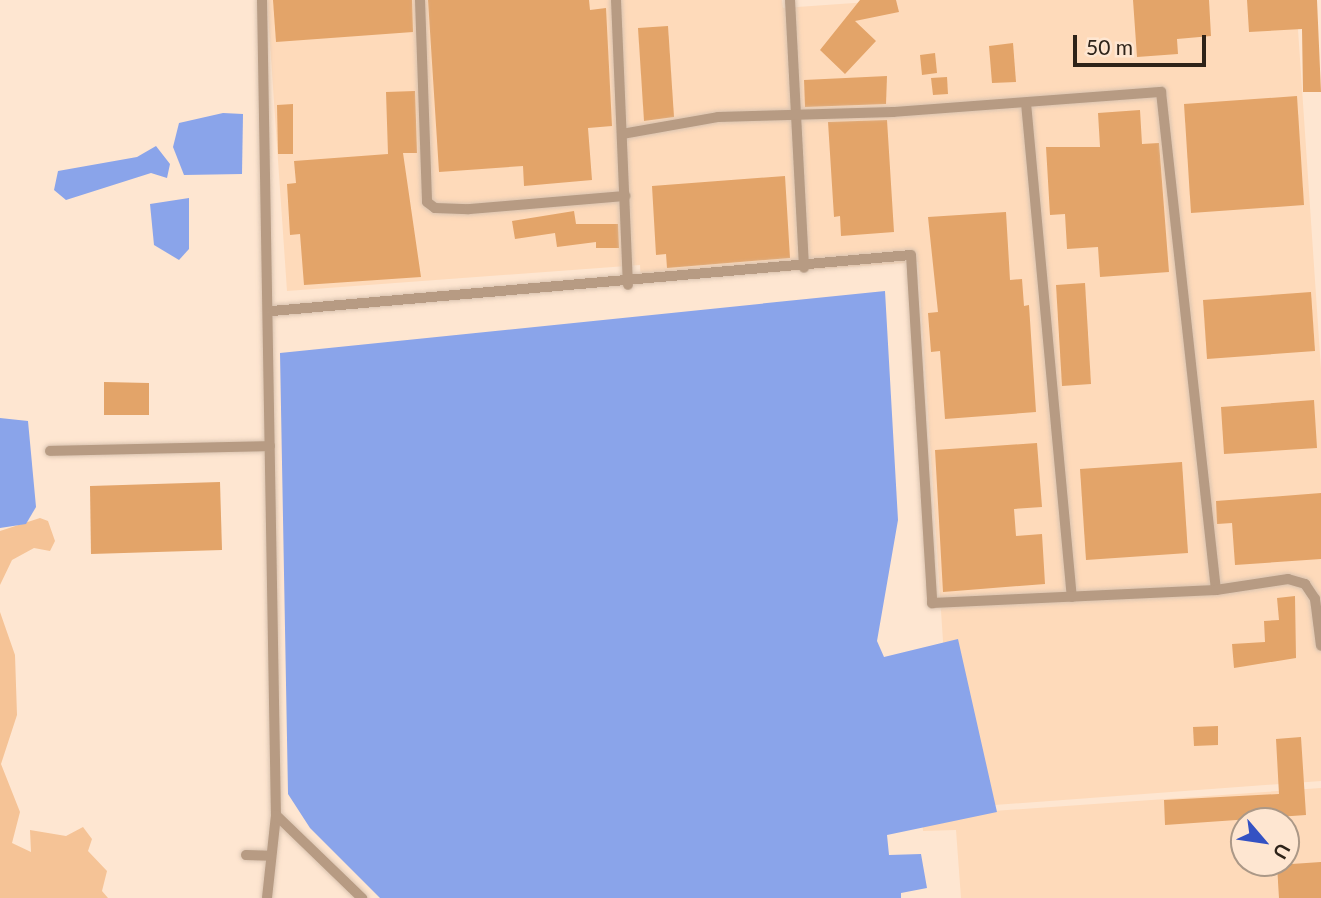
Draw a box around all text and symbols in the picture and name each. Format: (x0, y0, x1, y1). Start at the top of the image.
scale bar (1076, 21, 1209, 65)
text: 50 m (1086, 34, 1133, 59)
north arrow (1230, 807, 1300, 877)
text: U (1269, 840, 1296, 863)

